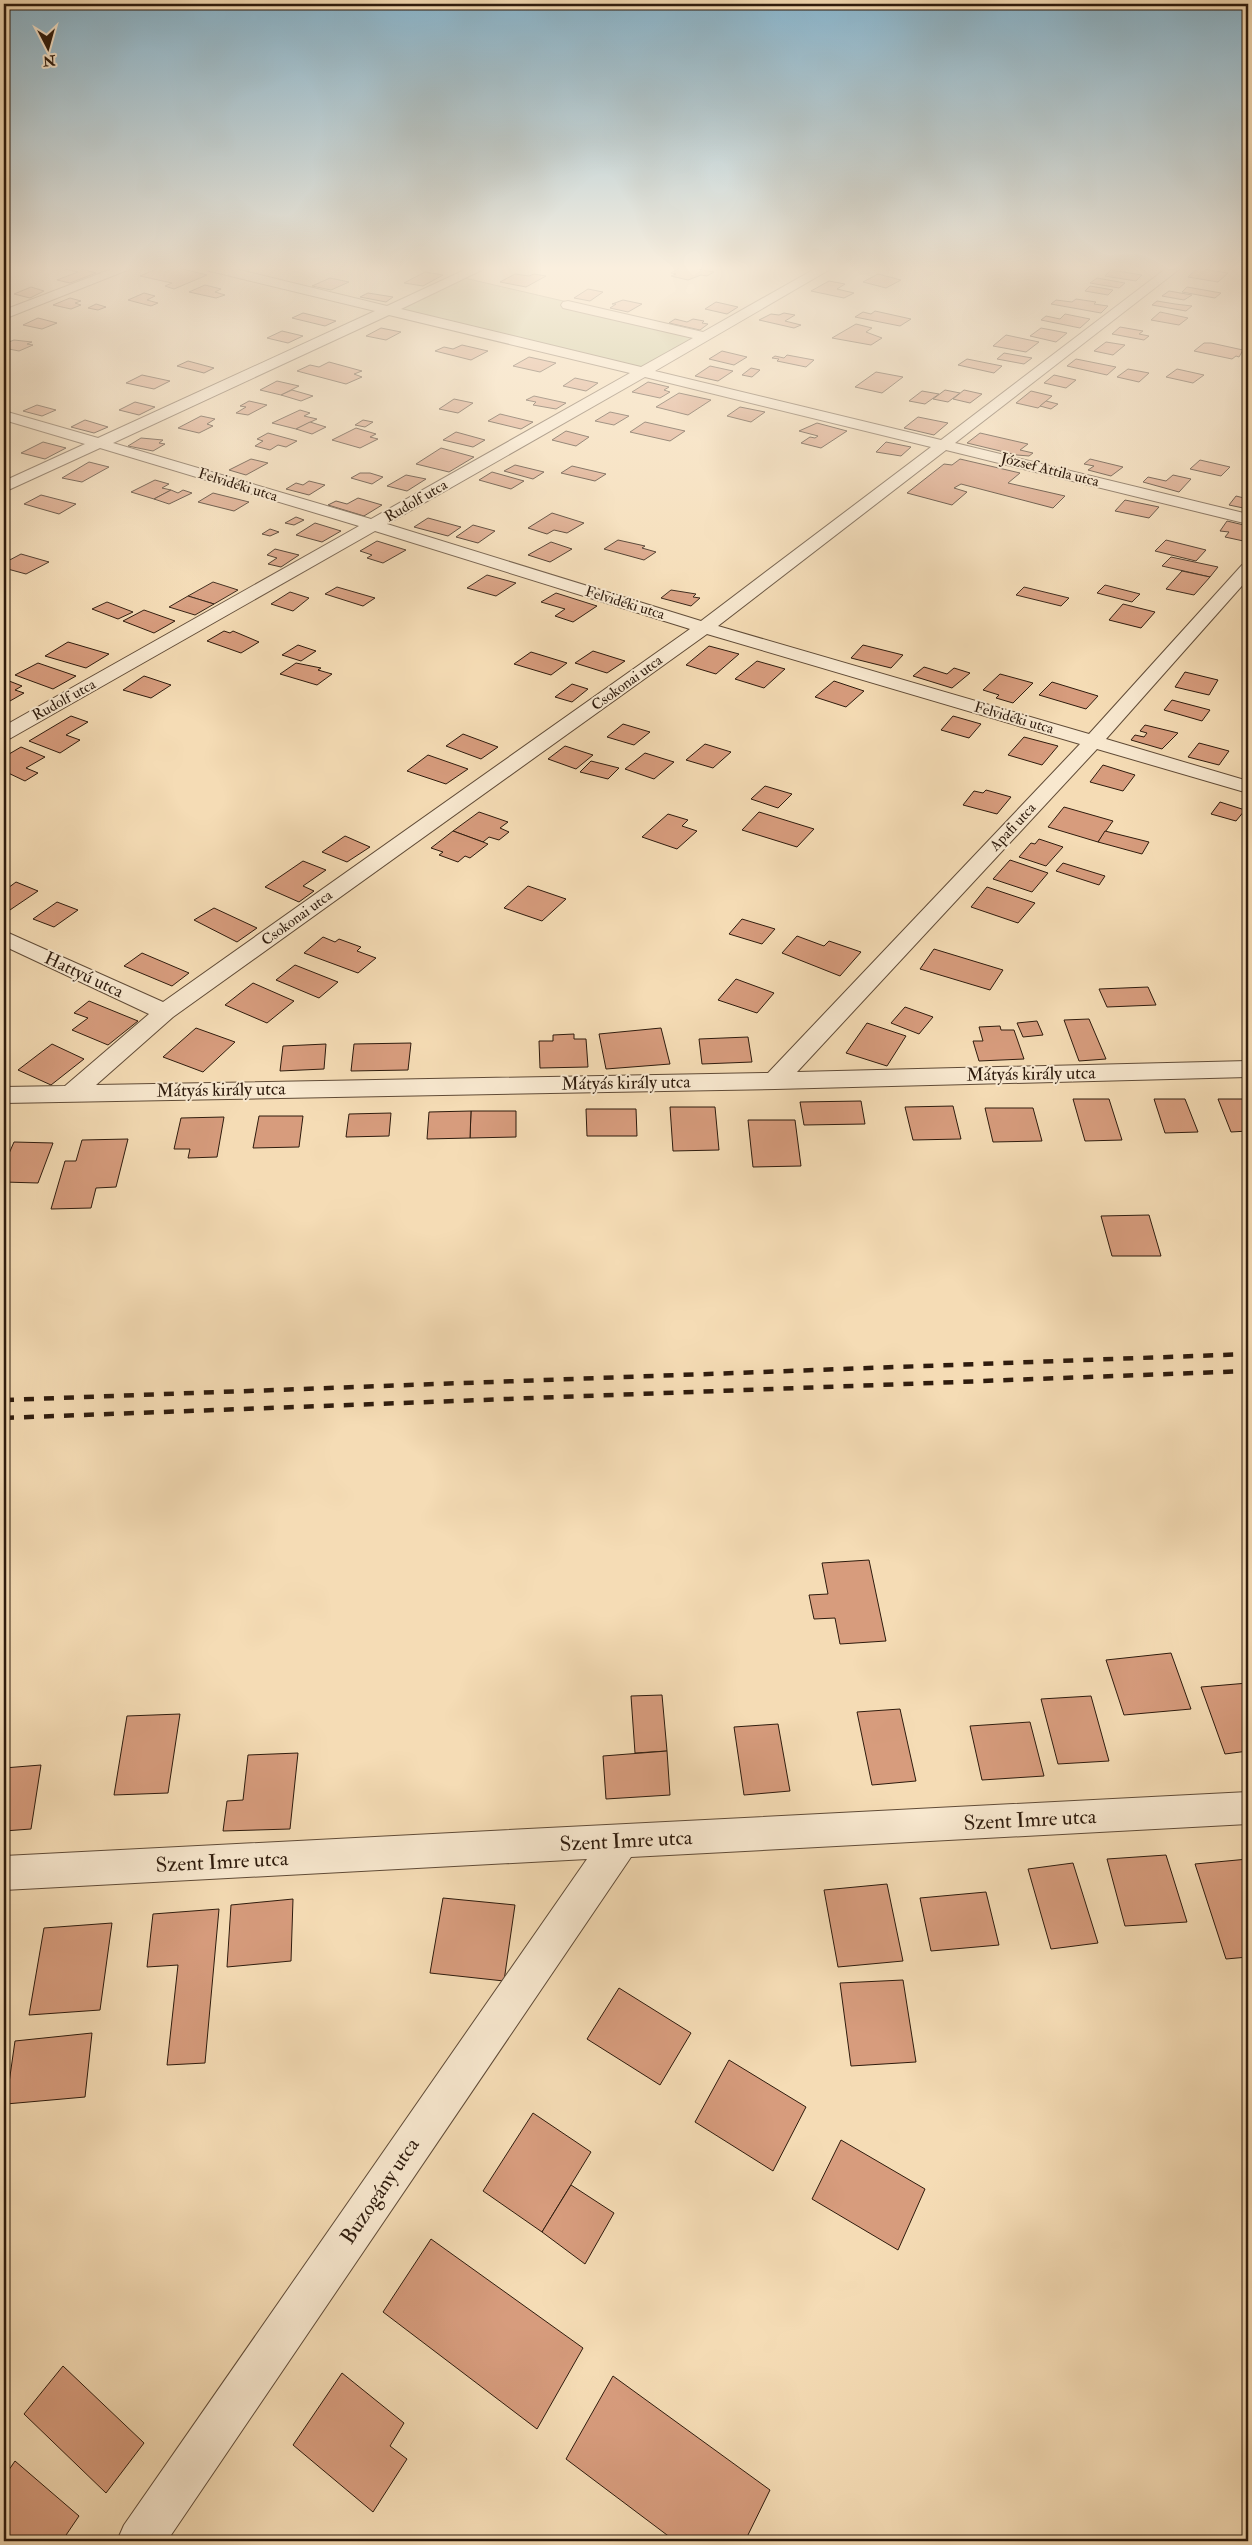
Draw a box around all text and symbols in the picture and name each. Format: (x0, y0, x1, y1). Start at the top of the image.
north arrow (22, 22, 72, 72)
text: N (42, 51, 57, 70)
street label: József Attila utca (998, 448, 1102, 493)
street label: Felvidéki utca (196, 464, 281, 506)
street label: Rudolf utca (381, 475, 452, 527)
street label: Felvidéki utca (583, 582, 668, 624)
street label: Csokonai utca (588, 650, 667, 715)
street label: Rudolf utca (29, 674, 100, 725)
street label: Felvidéki utca (972, 698, 1057, 739)
street label: Apafi utca (985, 798, 1042, 857)
street label: Csokonai utca (258, 885, 337, 950)
street label: Hattyú utca (41, 947, 128, 1004)
street label: Mátyás király utca (966, 1061, 1096, 1087)
street label: Mátyás király utca (561, 1070, 691, 1096)
street label: Mátyás király utca (156, 1077, 286, 1103)
street label: Szent Imre utca (963, 1803, 1097, 1837)
street label: Szent Imre utca (559, 1824, 693, 1858)
street label: Szent Imre utca (155, 1845, 289, 1879)
street label: Buzogány utca (334, 2132, 426, 2249)

